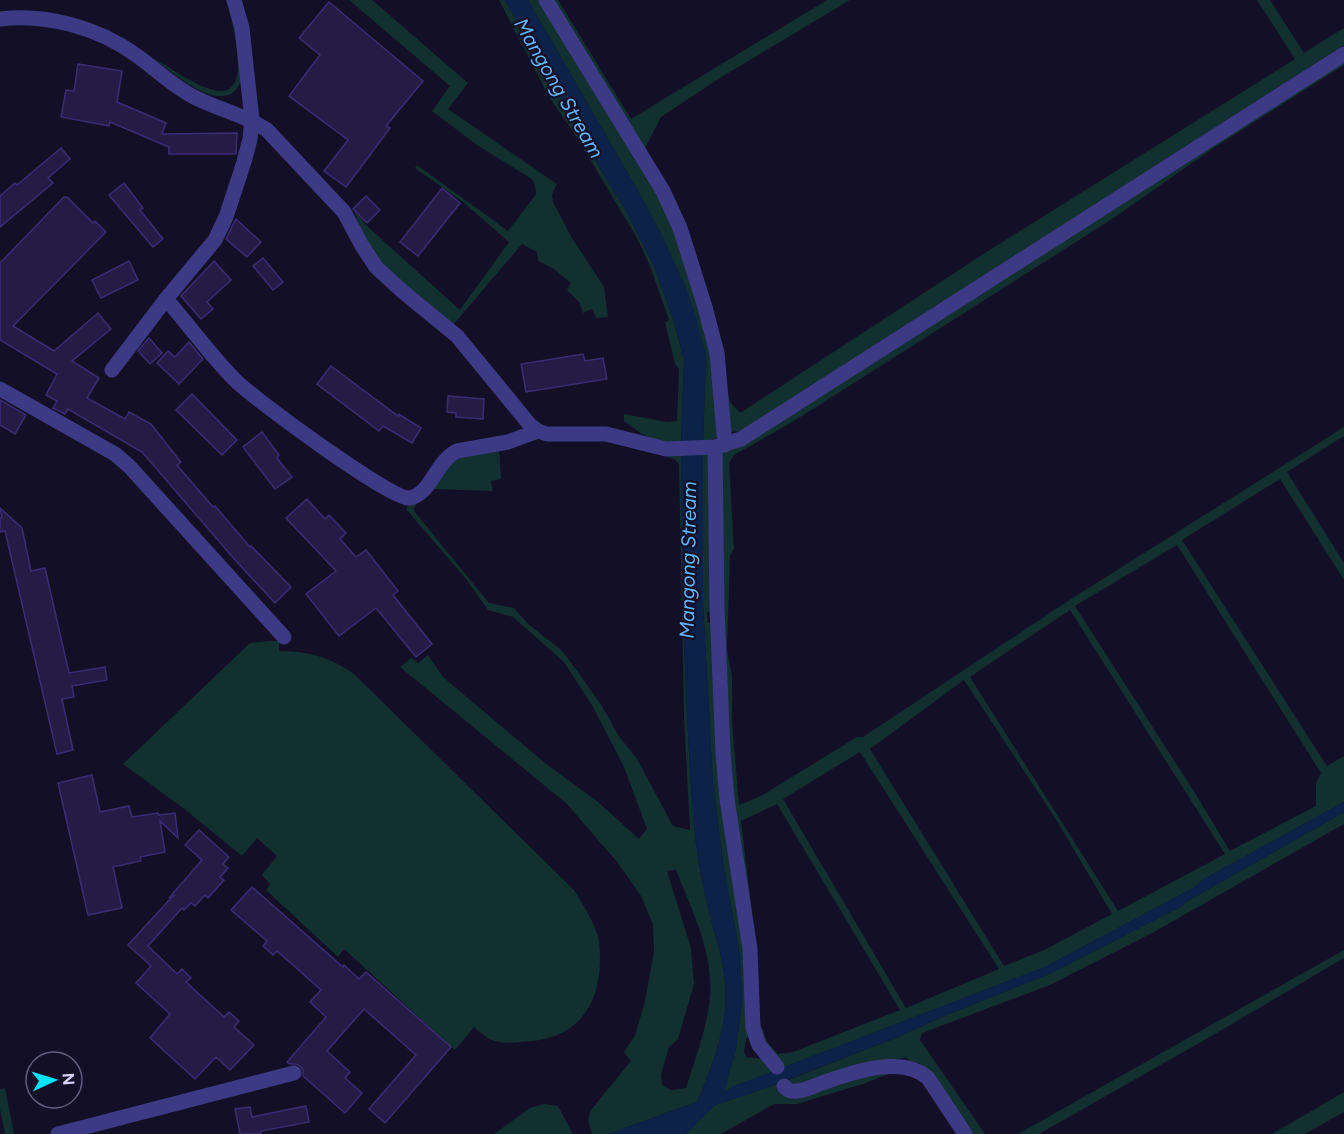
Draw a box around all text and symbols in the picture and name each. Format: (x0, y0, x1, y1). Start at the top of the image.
water label: Mangong Stream (509, 14, 609, 162)
water label: Mangong Stream (675, 481, 701, 639)
north arrow (24, 1050, 84, 1110)
text: N (59, 1072, 78, 1086)

